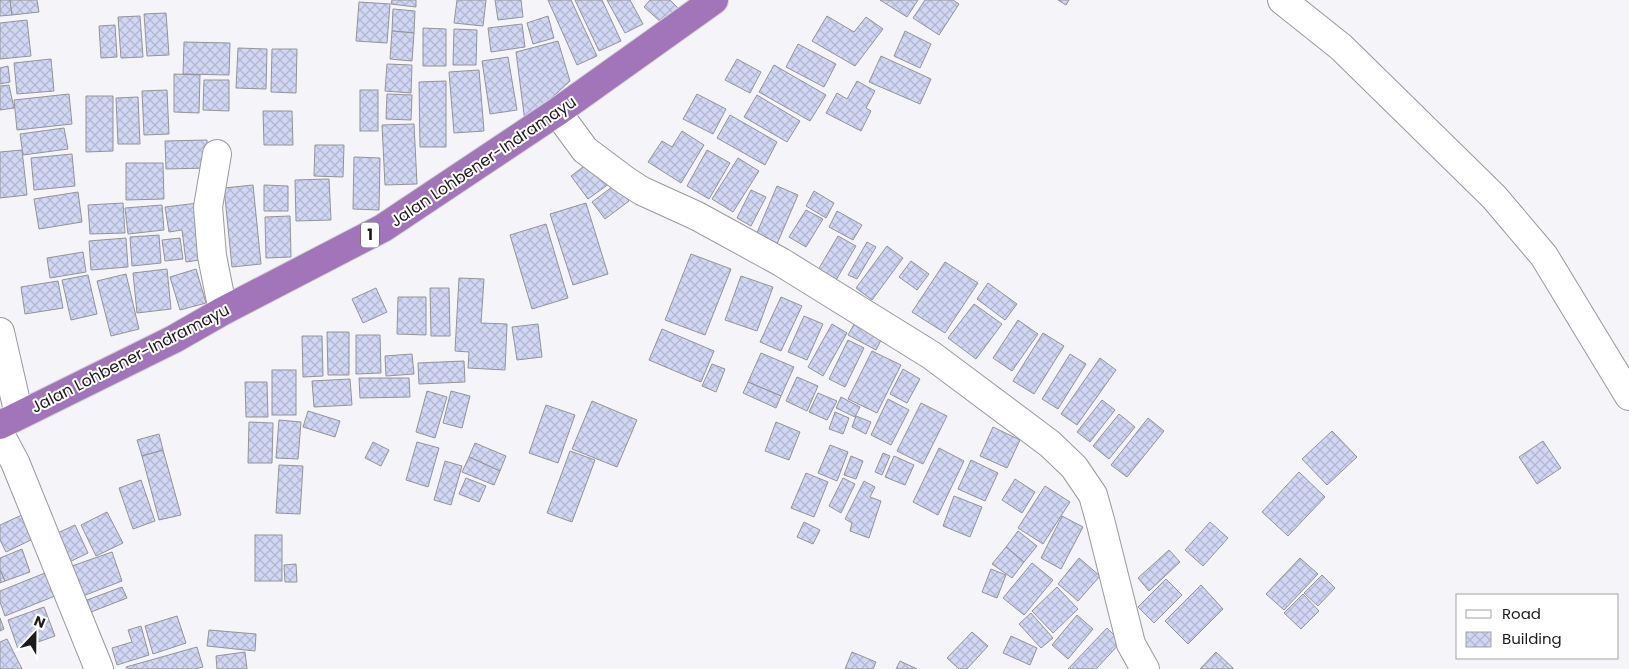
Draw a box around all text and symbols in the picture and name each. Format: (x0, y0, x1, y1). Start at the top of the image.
street label: Jalan Lohbener-Indramayu (386, 90, 581, 232)
road number: 1 (361, 222, 379, 248)
street label: Jalan Lohbener-Indramayu (27, 298, 233, 419)
legend (1456, 594, 1619, 659)
text: Road (1502, 603, 1541, 624)
north arrow (10, 609, 60, 659)
text: N (31, 611, 48, 633)
text: Building (1502, 628, 1562, 649)

